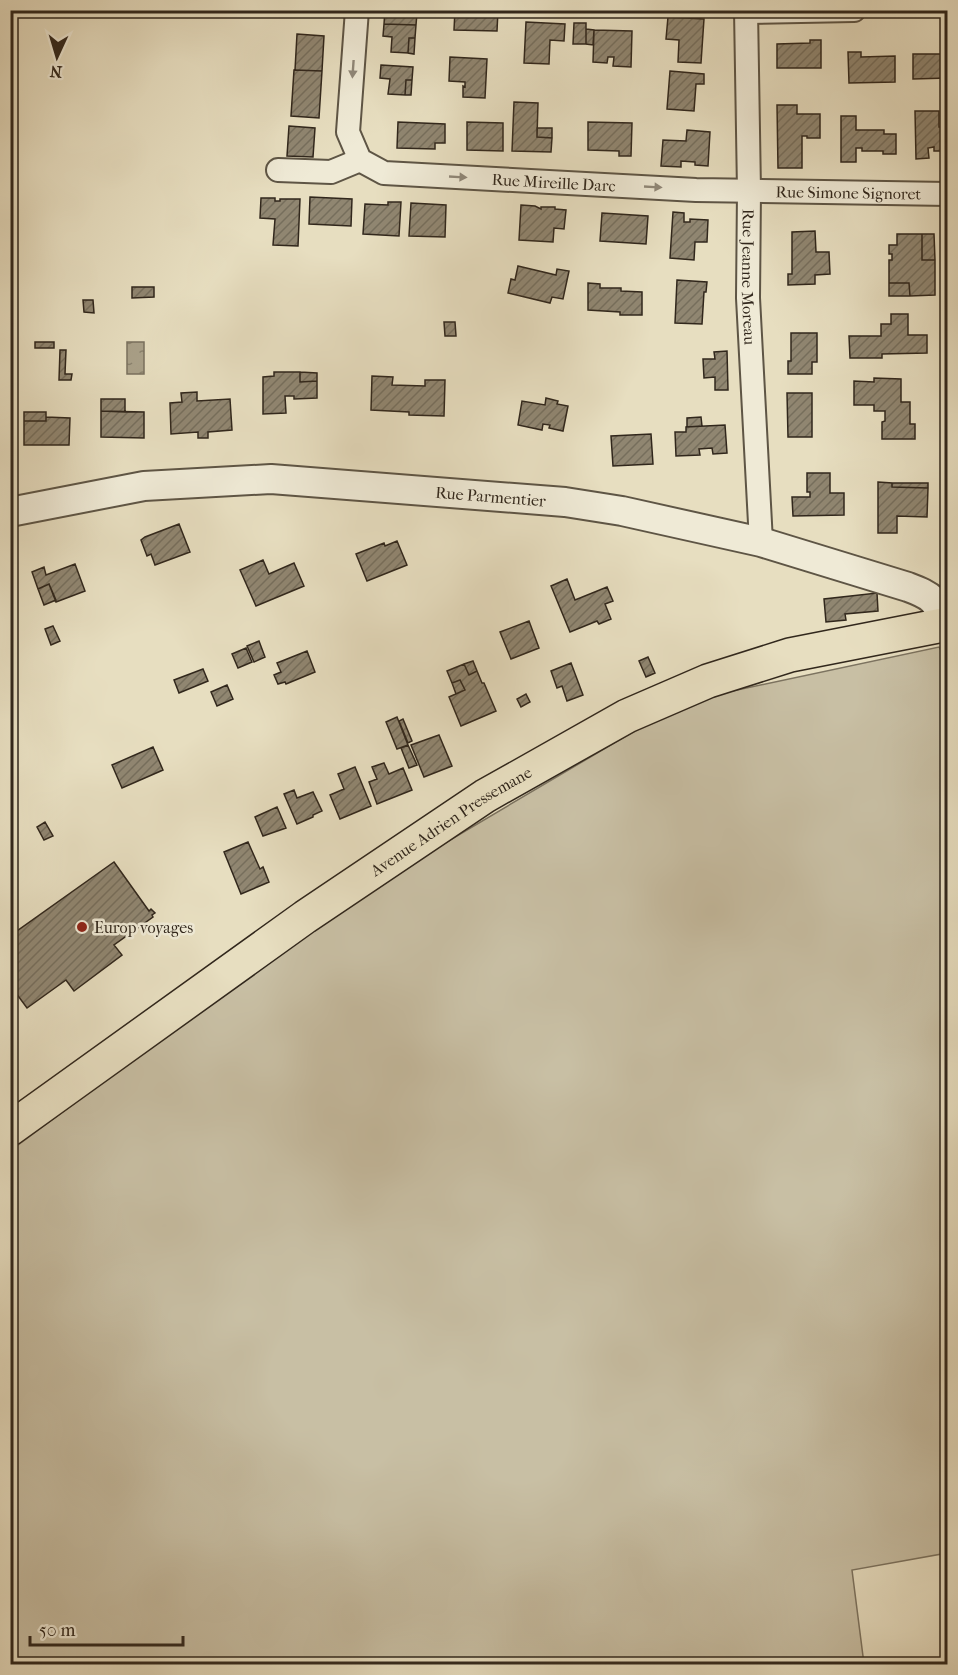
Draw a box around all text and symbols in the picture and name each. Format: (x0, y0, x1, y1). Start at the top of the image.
north arrow (27, 27, 87, 87)
one-way arrow (348, 59, 358, 78)
text: N (48, 62, 63, 81)
street label: Rue Mireille Darc (491, 170, 616, 196)
one-way arrow (449, 172, 468, 181)
street label: Rue Simone Signoret (775, 182, 922, 204)
one-way arrow (643, 183, 662, 192)
street label: Rue Jeanne Moreau (738, 209, 759, 345)
street label: Rue Parmentier (435, 483, 547, 510)
street label: Avenue Adrien Pressemane (366, 763, 535, 881)
place label: Europ voyages (94, 918, 193, 937)
marker: Europ voyages (75, 920, 89, 934)
scale bar (30, 1609, 183, 1647)
text: 50 m (39, 1620, 76, 1641)

